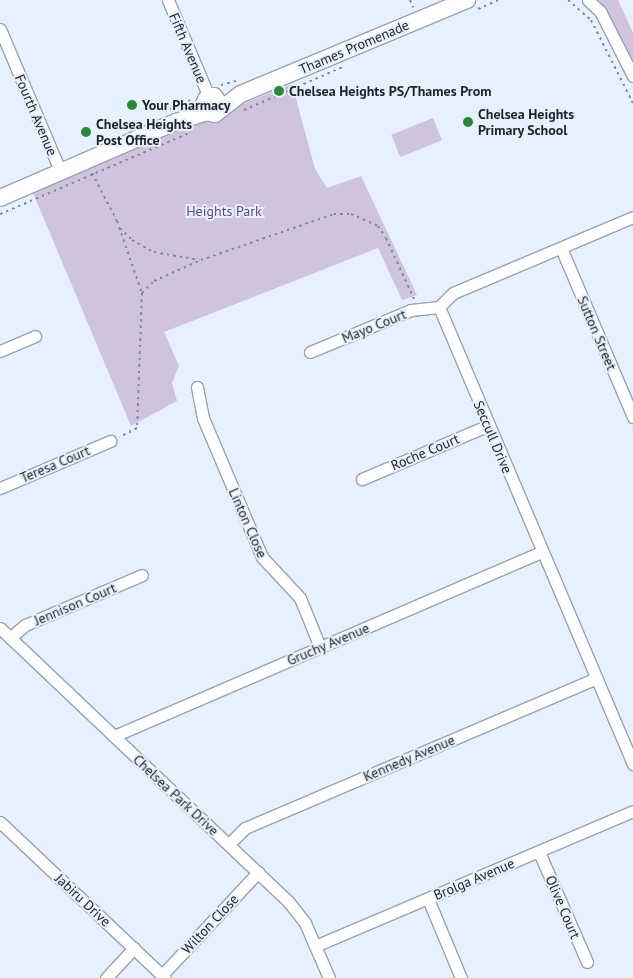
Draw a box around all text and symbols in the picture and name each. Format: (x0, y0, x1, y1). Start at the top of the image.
street label: Fifth Avenue (166, 10, 210, 86)
street label: Thames Promenade (296, 16, 412, 78)
street label: Fourth Avenue (11, 72, 61, 158)
place label: Chelsea Heights PS/Thames Prom (289, 83, 491, 99)
marker: Chelsea Heights PS/Thames Prom (273, 85, 285, 97)
place label: Your Pharmacy (142, 97, 231, 113)
marker: Your Pharmacy (126, 99, 138, 111)
place label: Chelsea Heights Primary School (478, 106, 574, 138)
place label: Chelsea Heights Post Office (96, 116, 192, 148)
marker: Chelsea Heights Primary School (462, 116, 474, 128)
marker: Chelsea Heights Post Office (80, 126, 92, 138)
park label: Heights Park (186, 203, 262, 219)
street label: Sutton Street (574, 293, 620, 373)
street label: Mayo Court (339, 305, 409, 347)
street label: Seccull Drive (470, 398, 516, 476)
street label: Roche Court (388, 430, 462, 474)
street label: Teresa Court (18, 442, 92, 486)
street label: Linton Close (225, 485, 271, 561)
street label: Jennison Court (31, 579, 119, 629)
street label: Gruchy Avenue (284, 619, 372, 669)
street label: Kennedy Avenue (360, 731, 458, 785)
street label: Chelsea Park Drive (130, 751, 222, 839)
street label: Brolga Avenue (431, 854, 517, 904)
street label: Jabiru Drive (52, 870, 114, 930)
street label: Olive Court (542, 873, 584, 941)
street label: Wilton Close (178, 891, 242, 957)

